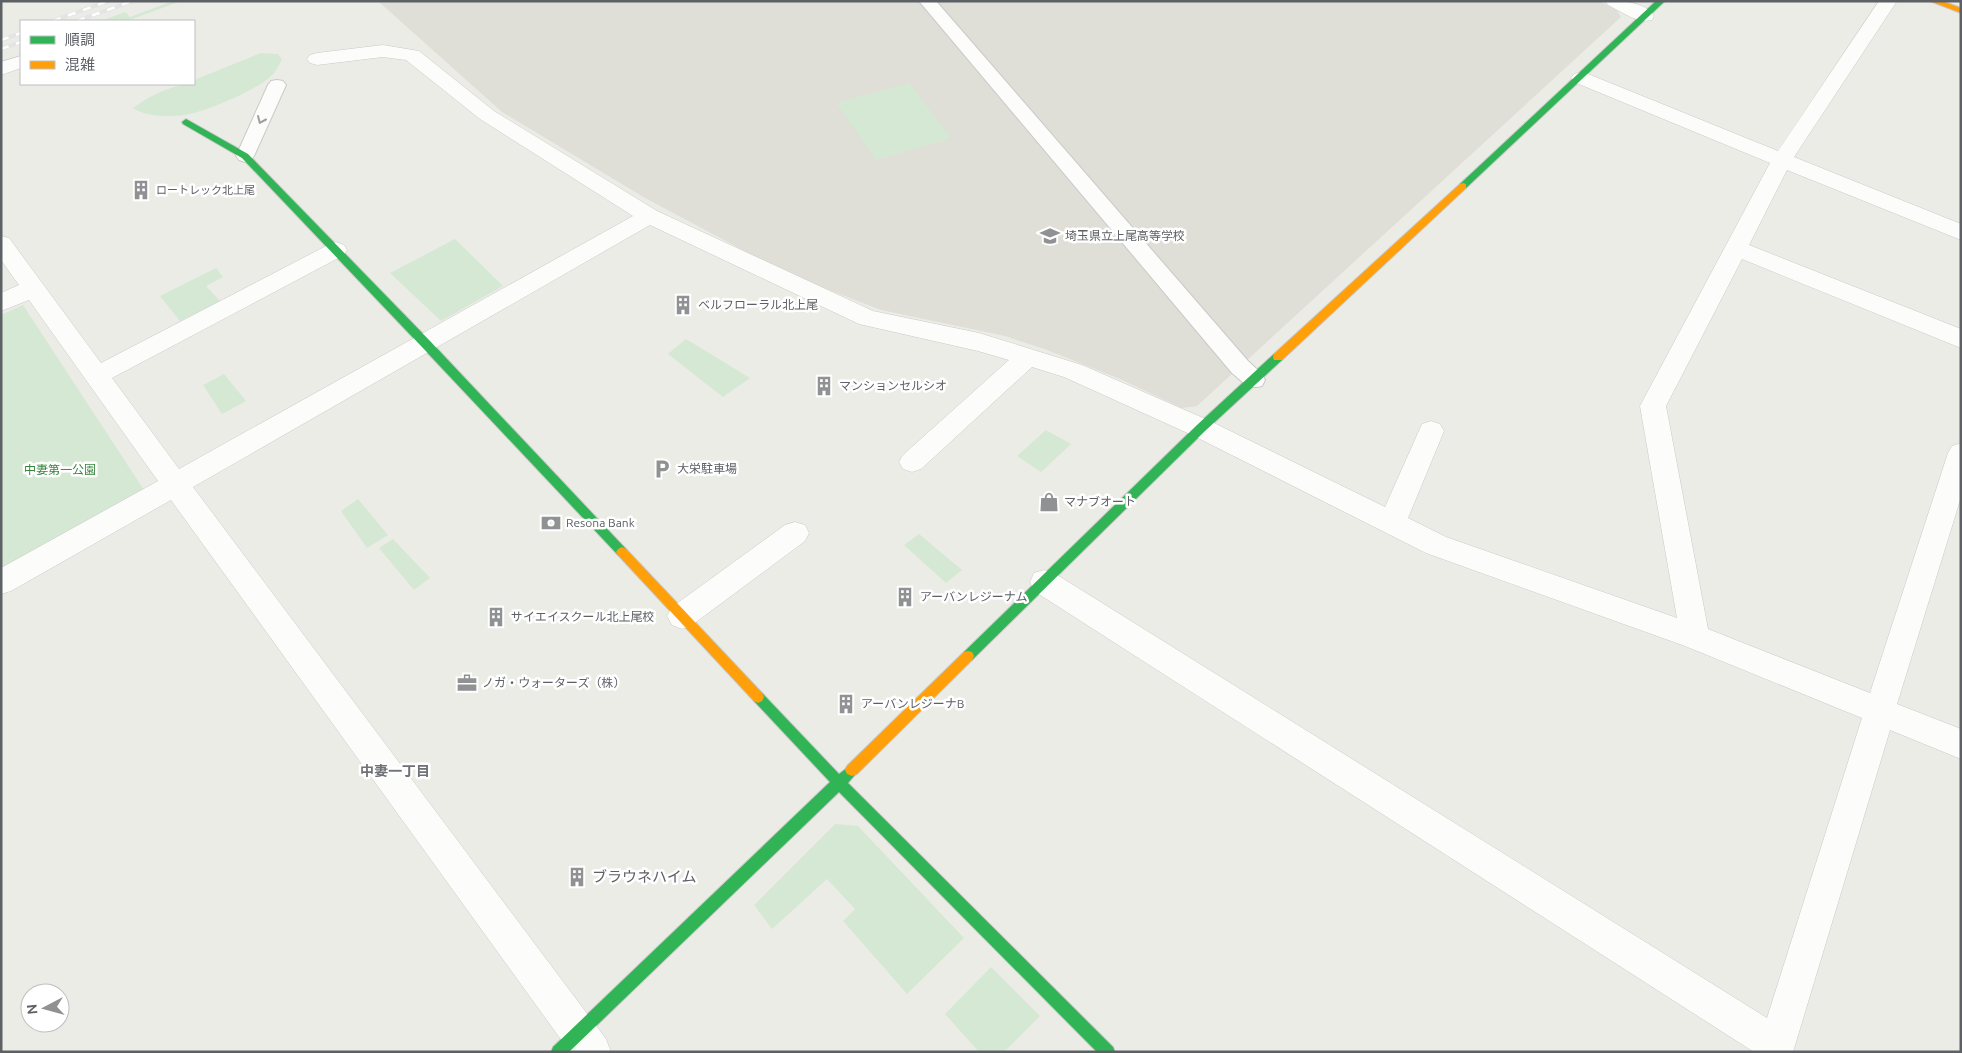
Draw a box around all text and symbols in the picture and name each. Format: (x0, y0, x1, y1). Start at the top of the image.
legend (20, 20, 195, 85)
text: 順調 (65, 31, 95, 48)
text: 混雑 (65, 56, 95, 73)
one-way arrow (256, 115, 267, 124)
building icon: ロートレック北上尾 (130, 179, 152, 201)
place label: ロートレック北上尾 (156, 184, 255, 196)
school or university icon: 埼玉県立上尾高等学校 (1039, 225, 1061, 247)
place label: 埼玉県立上尾高等学校 (1065, 229, 1185, 242)
building icon: ベルフローラル北上尾 (672, 294, 694, 316)
place label: ベルフローラル北上尾 (698, 298, 818, 311)
building icon: マンションセルシオ (813, 375, 835, 397)
place label: マンションセルシオ (839, 379, 947, 392)
parking icon: 大栄駐車場 (651, 458, 673, 480)
place label: 大栄駐車場 (677, 462, 737, 475)
park label: 中妻第一公園 (24, 463, 96, 476)
shop icon: マナブオート (1038, 491, 1060, 513)
place label: マナブオート (1064, 495, 1136, 508)
bank icon: Resona Bank (540, 512, 562, 534)
place label: Resona Bank (566, 516, 635, 529)
building icon: アーバンレジーナム (894, 586, 916, 608)
place label: アーバンレジーナム (920, 590, 1027, 603)
building icon: サイエイスクール北上尾校 (485, 606, 507, 628)
place label: サイエイスクール北上尾校 (511, 610, 655, 623)
office icon: ノガ・ウォーターズ（株） (456, 672, 478, 694)
place label: ノガ・ウォーターズ（株） (482, 676, 625, 689)
building icon: アーバンレジーナB (835, 693, 857, 715)
place label: アーバンレジーナB (861, 697, 964, 710)
district label: 中妻一丁目 (360, 763, 430, 779)
building icon: ブラウネハイム (566, 866, 588, 888)
place label: ブラウネハイム (592, 868, 696, 885)
north arrow (20, 983, 70, 1033)
text: N (24, 1003, 41, 1015)

